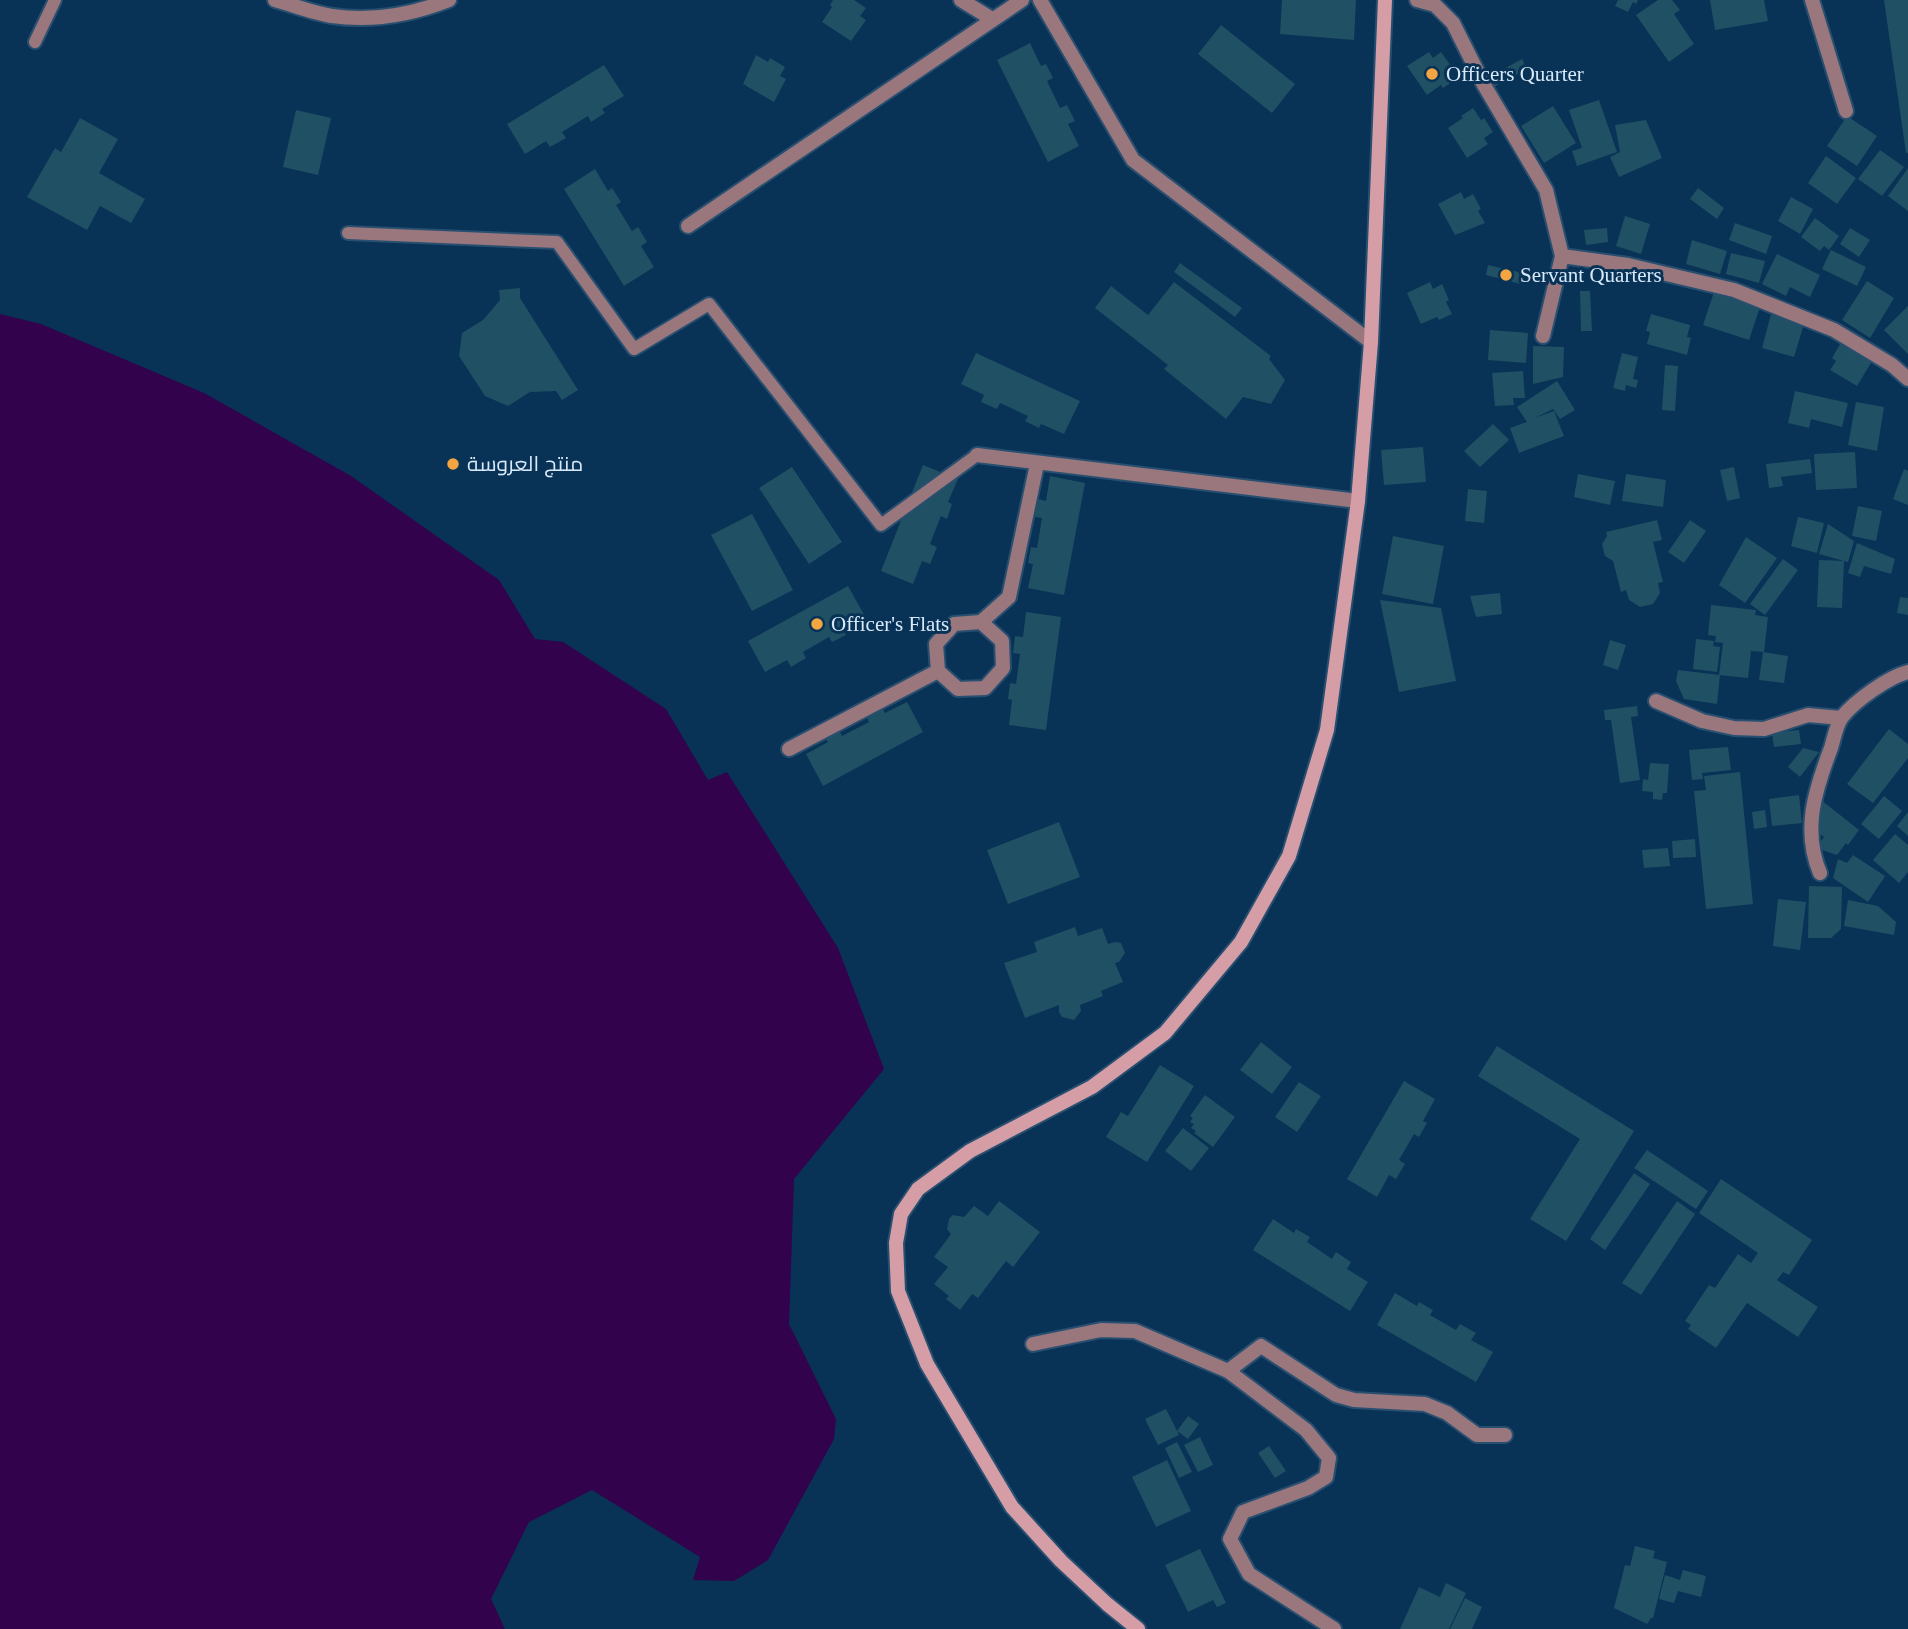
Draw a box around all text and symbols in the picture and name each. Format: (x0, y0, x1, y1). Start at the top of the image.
place label: Officers Quarter (1446, 62, 1584, 86)
marker: Officers Quarter (1424, 66, 1440, 82)
place label: Servant Quarters (1520, 263, 1662, 287)
marker: Servant Quarters (1498, 267, 1514, 283)
place label: منتج العروسة (467, 452, 583, 478)
marker: منتج العروسة (445, 456, 461, 472)
place label: Officer's Flats (831, 612, 949, 636)
marker: Officer's Flats (809, 616, 825, 632)

